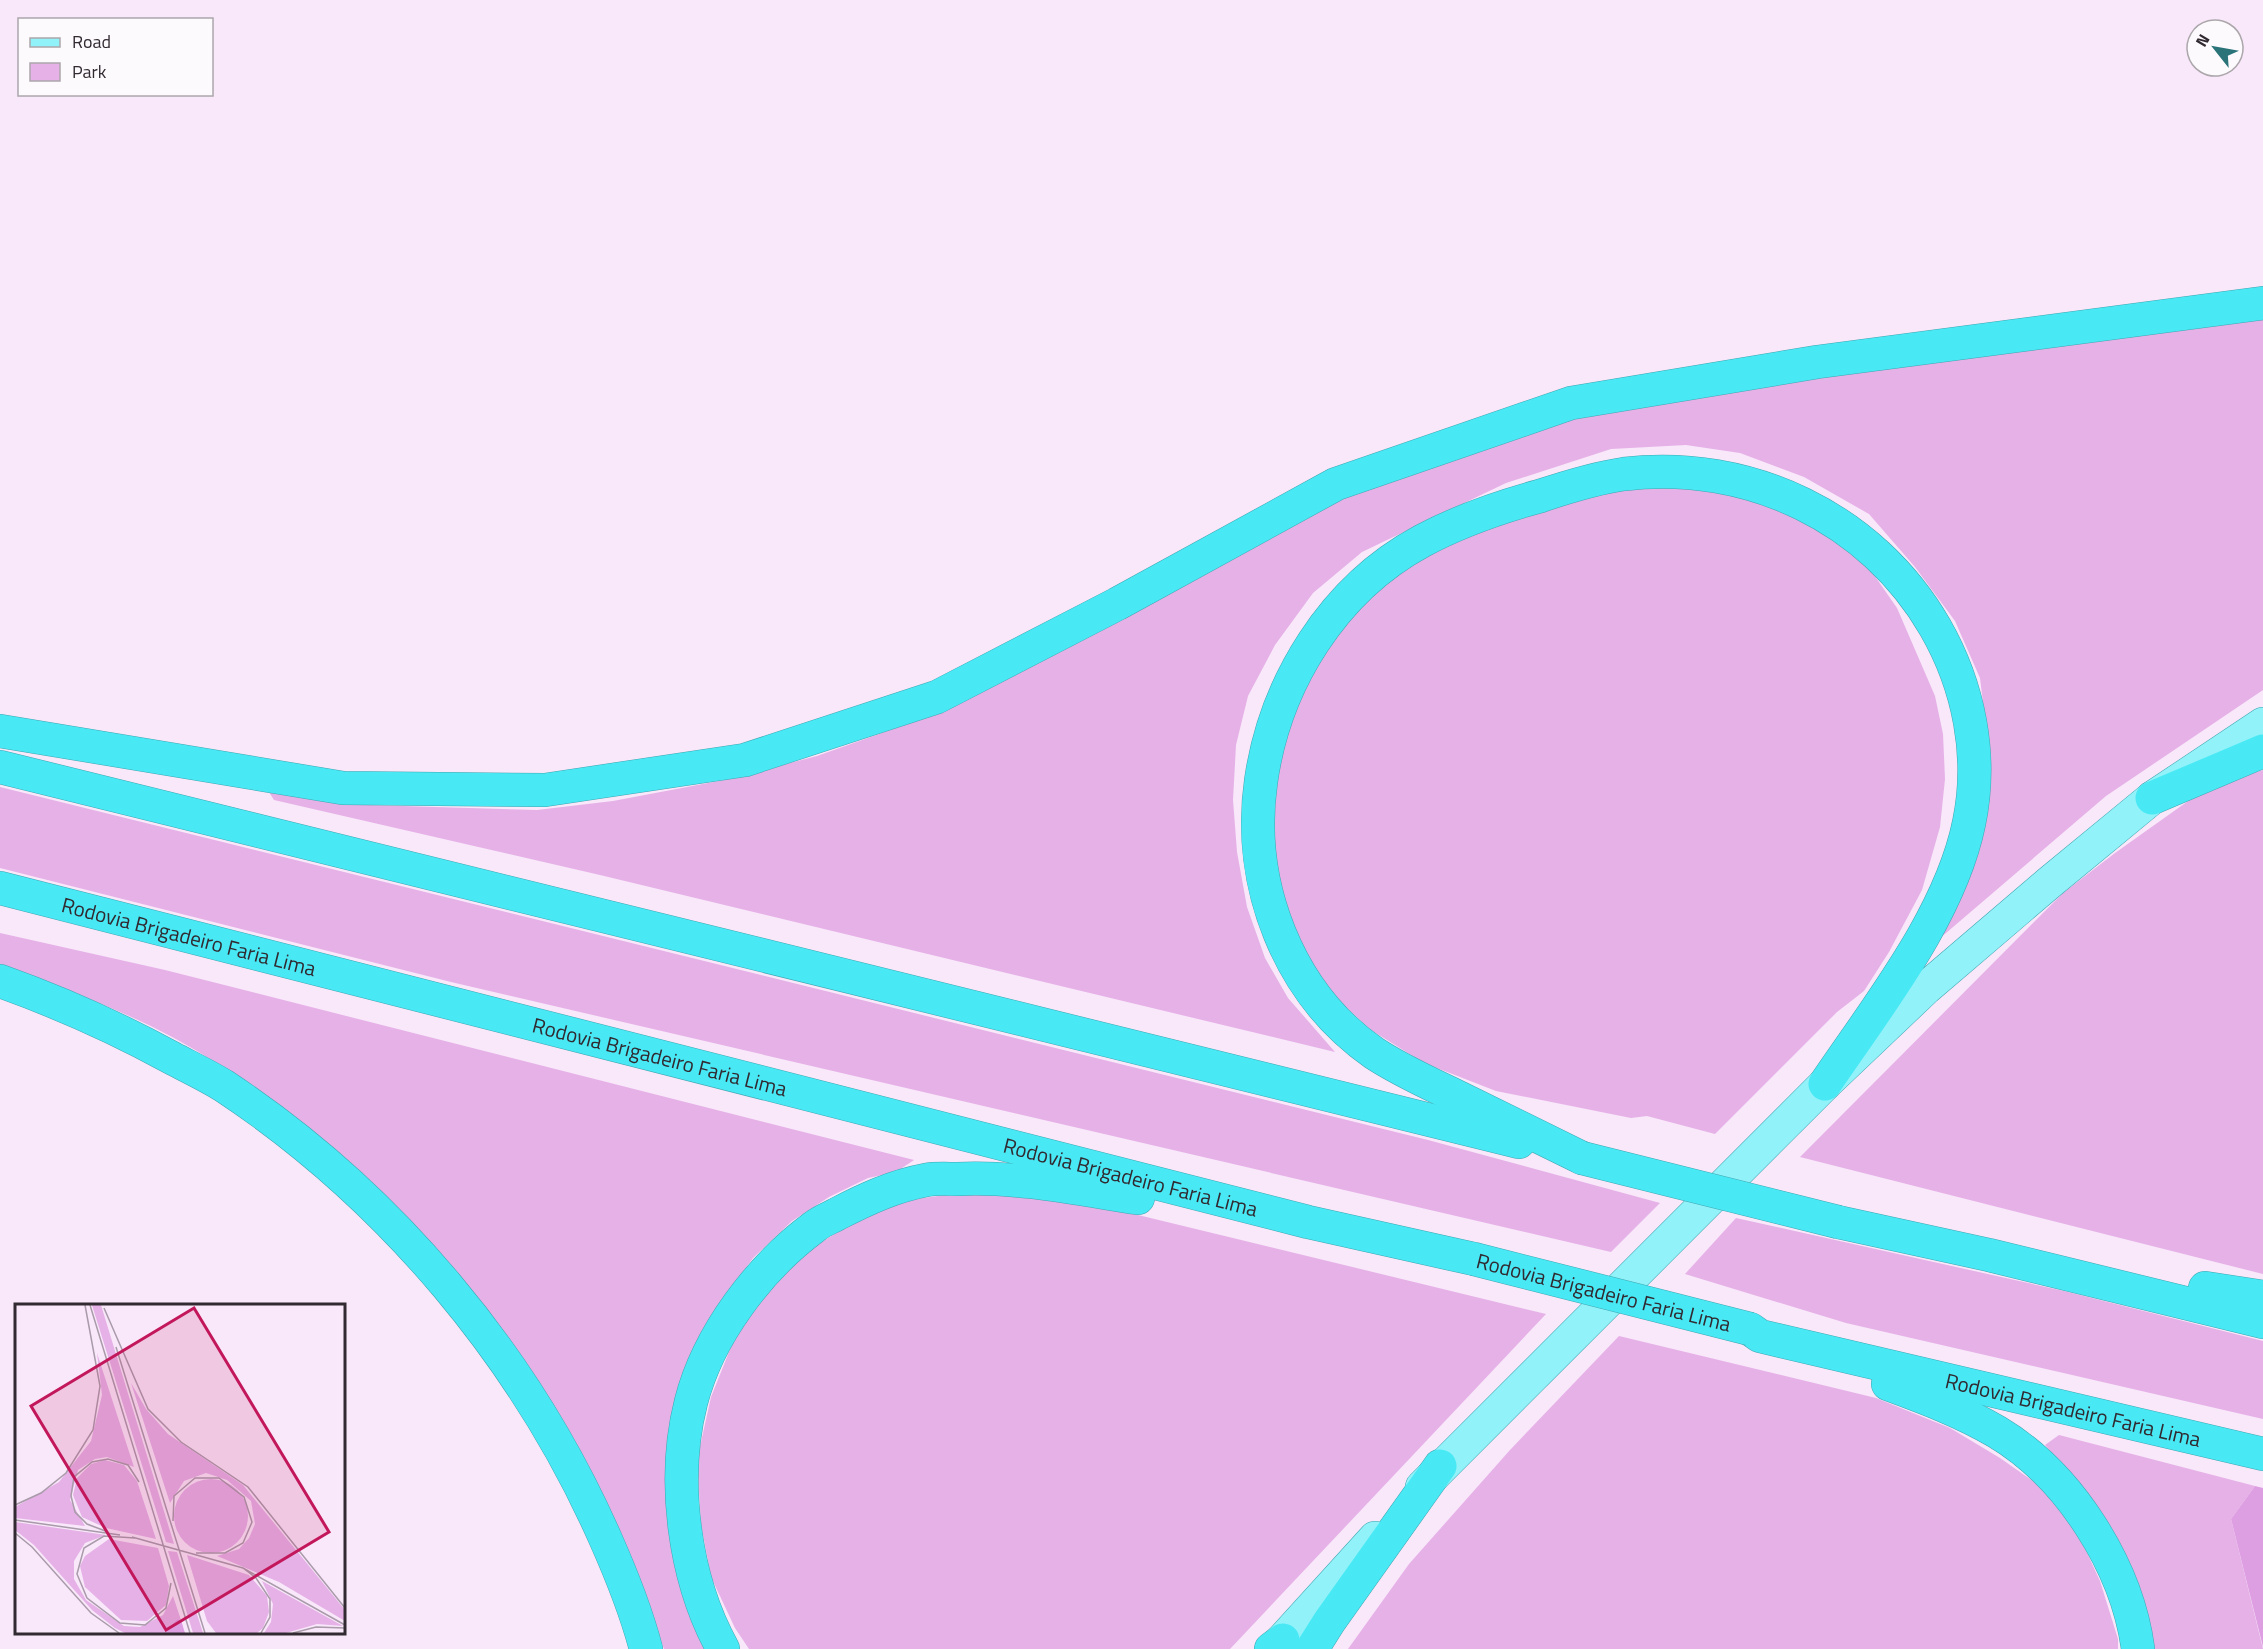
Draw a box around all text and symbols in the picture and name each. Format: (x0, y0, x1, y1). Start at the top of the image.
legend (18, 18, 213, 96)
north arrow (2185, 18, 2245, 78)
text: Road (72, 28, 111, 55)
text: N (2189, 29, 2215, 51)
text: Park (72, 58, 107, 85)
street label: Rodovia Brigadeiro Faria Lima (58, 888, 320, 984)
street label: Rodovia Brigadeiro Faria Lima (529, 1009, 791, 1104)
street label: Rodovia Brigadeiro Faria Lima (1000, 1129, 1262, 1225)
street label: Rodovia Brigadeiro Faria Lima (1473, 1244, 1735, 1340)
inset map (15, 1304, 345, 1634)
street label: Rodovia Brigadeiro Faria Lima (1942, 1364, 2205, 1455)

